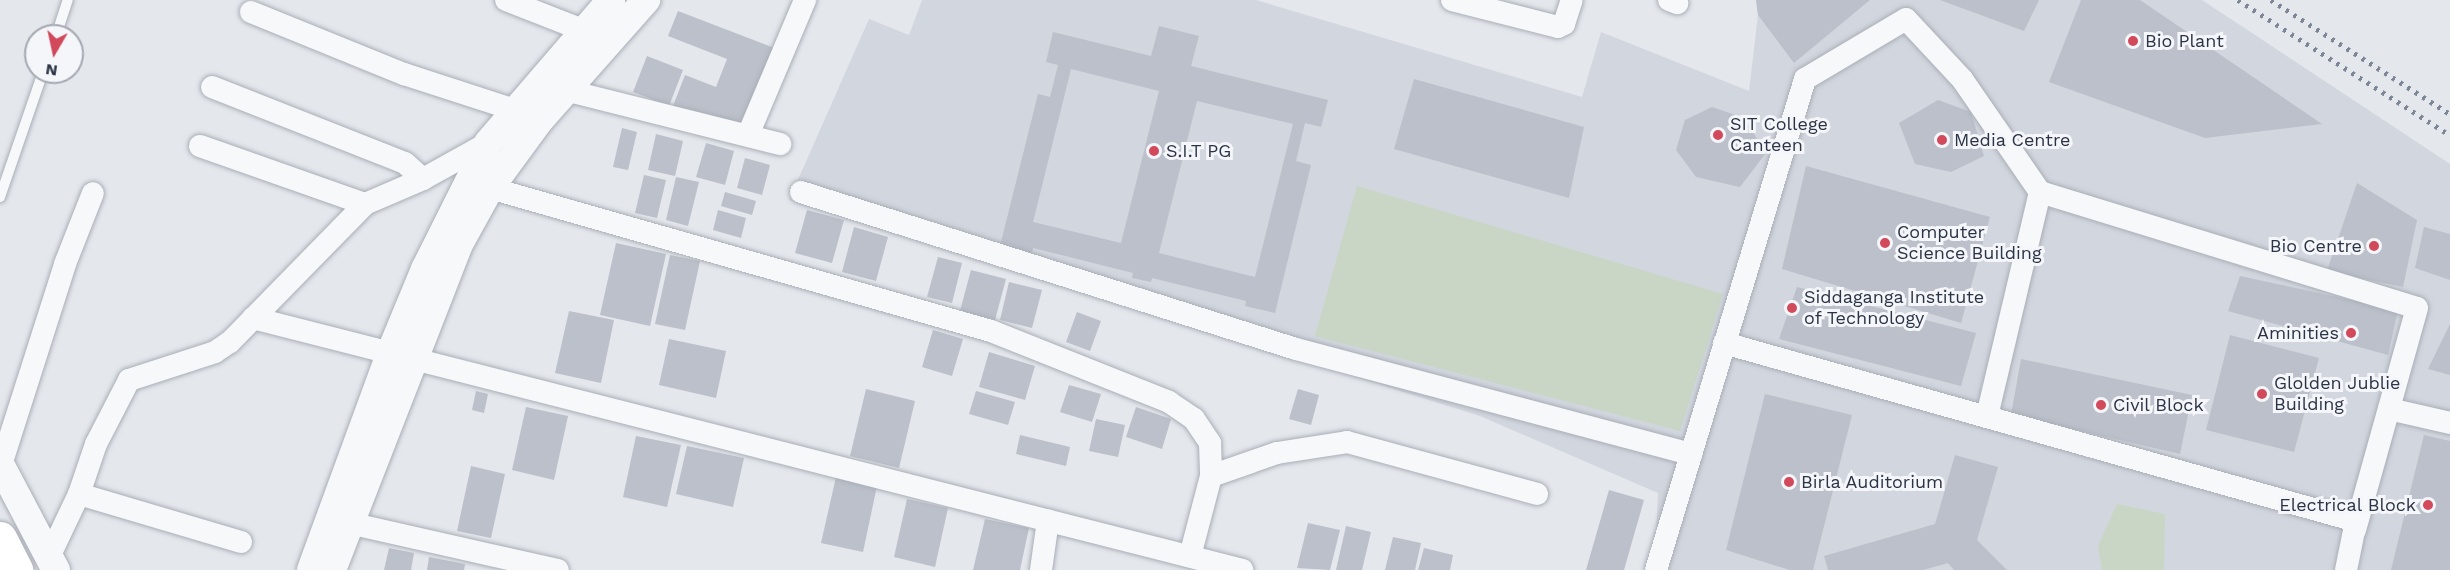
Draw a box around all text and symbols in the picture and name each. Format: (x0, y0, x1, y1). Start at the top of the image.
north arrow (24, 24, 84, 84)
place label: Bio Plant (2145, 30, 2224, 52)
marker: Bio Plant (2126, 34, 2140, 48)
text: N (44, 60, 59, 81)
place label: SIT College Canteen (1730, 114, 1828, 156)
marker: SIT College Canteen (1711, 128, 1725, 142)
place label: Media Centre (1954, 129, 2071, 151)
marker: Media Centre (1935, 133, 1949, 147)
place label: S.I.T PG (1166, 140, 1232, 162)
marker: S.I.T PG (1147, 144, 1161, 158)
place label: Computer Science Building (1897, 222, 2041, 264)
place label: Bio Centre (2270, 235, 2362, 257)
marker: Computer Science Building (1878, 236, 1892, 250)
marker: Bio Centre (2367, 239, 2381, 253)
place label: Siddaganga Institute of Technology (1804, 287, 1985, 330)
marker: Siddaganga Institute of Technology (1785, 301, 1799, 315)
place label: Aminities (2257, 322, 2339, 344)
marker: Aminities (2344, 326, 2358, 340)
place label: Glolden Jublie Building (2274, 373, 2401, 416)
marker: Glolden Jublie Building (2255, 387, 2269, 401)
place label: Civil Block (2113, 394, 2204, 416)
marker: Civil Block (2094, 398, 2108, 412)
place label: Birla Auditorium (1801, 471, 1944, 493)
marker: Birla Auditorium (1782, 475, 1796, 489)
place label: Electrical Block (2279, 494, 2416, 516)
marker: Electrical Block (2421, 498, 2435, 512)

